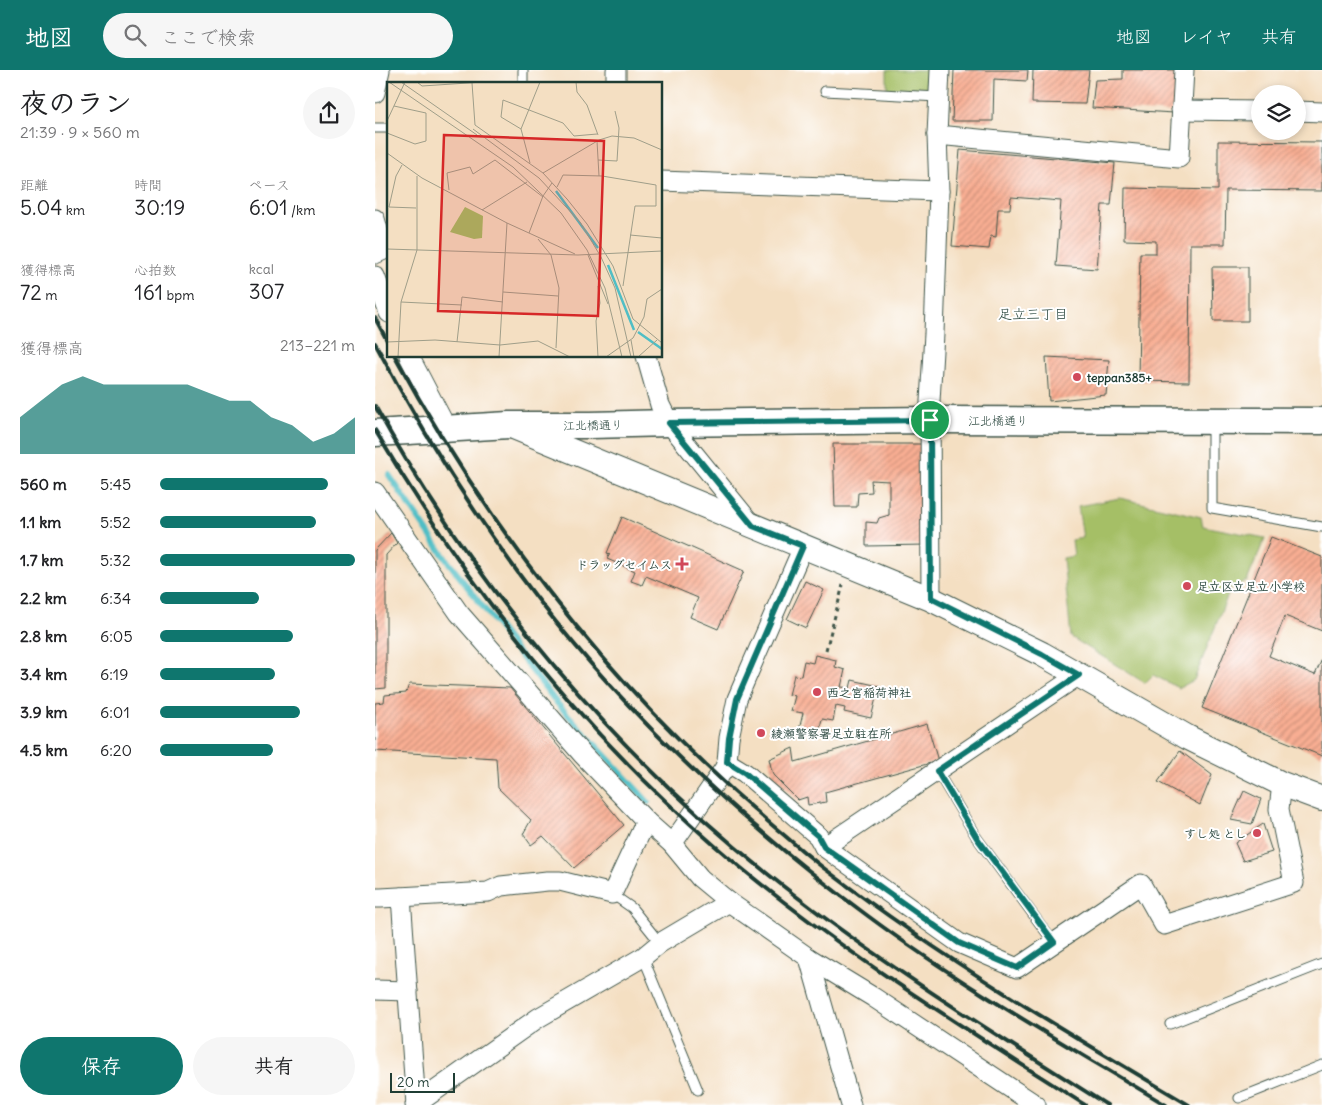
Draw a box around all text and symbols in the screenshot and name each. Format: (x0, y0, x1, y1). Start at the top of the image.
search box (103, 13, 453, 58)
icon: search (121, 21, 149, 49)
text: 地図 (25, 22, 73, 52)
text: ここで検索 (161, 25, 256, 49)
text: 地図 (1116, 25, 1152, 48)
text: レイヤ (1180, 25, 1233, 48)
text: 共有 (1261, 25, 1297, 48)
inset map (387, 82, 663, 358)
text: 夜のラン (20, 85, 132, 121)
map controls (1251, 85, 1306, 140)
button: layers (1251, 85, 1306, 140)
button: share (303, 87, 355, 139)
text: 21:39 · 9 × 560 m (20, 122, 140, 142)
text: 距離 (20, 176, 48, 194)
text: 時間 (134, 176, 162, 194)
text: ペース (249, 176, 290, 194)
text: 5.04 (20, 194, 62, 221)
text: 30:19 (134, 194, 185, 221)
text: 6:01 (249, 194, 288, 221)
text: km (62, 201, 85, 219)
text: /km (288, 201, 316, 219)
text: kcal (249, 260, 274, 278)
text: 獲得標高 (20, 261, 76, 279)
text: 心拍数 (134, 261, 176, 279)
text: 307 (249, 278, 284, 305)
text: 72 (20, 279, 42, 306)
text: 161 (134, 279, 163, 306)
text: m (42, 286, 57, 304)
text: bpm (163, 286, 194, 304)
district label: 足立三丁目 (998, 305, 1068, 323)
text: 213–221 m (280, 335, 355, 355)
text: 獲得標高 (20, 338, 84, 358)
place label: teppan385+ (1086, 370, 1152, 386)
marker: teppan385+ (1071, 371, 1083, 383)
pin (909, 399, 951, 441)
icon: arrive (916, 406, 944, 434)
street label: 江北橋通り (968, 413, 1028, 428)
street label: 江北橋通り (563, 417, 623, 433)
text: 560 m (20, 474, 67, 494)
text: 5:45 (100, 474, 131, 494)
text: 1.1 km (20, 512, 61, 532)
text: 5:52 (100, 512, 131, 532)
text: 1.7 km (20, 550, 64, 570)
text: 5:32 (100, 550, 131, 570)
place label: ドラッグセイムス (576, 557, 672, 572)
marker: ドラッグセイムス (676, 558, 688, 570)
place label: 足立区立足立小学校 (1197, 579, 1305, 594)
marker: 足立区立足立小学校 (1181, 580, 1193, 592)
text: 2.2 km (20, 588, 67, 608)
text: 6:34 (100, 588, 131, 608)
text: 2.8 km (20, 626, 67, 646)
text: 6:05 (100, 626, 133, 646)
text: 3.4 km (20, 664, 67, 684)
text: 6:19 (100, 664, 128, 684)
place label: 西之宮稲荷神社 (827, 685, 911, 700)
marker: 西之宮稲荷神社 (811, 686, 823, 698)
text: 3.9 km (20, 702, 68, 722)
text: 6:01 (100, 702, 130, 722)
place label: 綾瀬警察署足立駐在所 (771, 726, 892, 741)
marker: 綾瀬警察署足立駐在所 (755, 727, 767, 739)
text: 4.5 km (20, 740, 68, 760)
text: 6:20 (100, 740, 132, 760)
place label: すし処 とし (1184, 826, 1247, 841)
marker: すし処 とし (1251, 827, 1263, 839)
button: 保存 (20, 1037, 183, 1095)
button: 共有 (193, 1037, 355, 1095)
scale bar (390, 1070, 455, 1093)
text: 20 m (397, 1073, 430, 1091)

